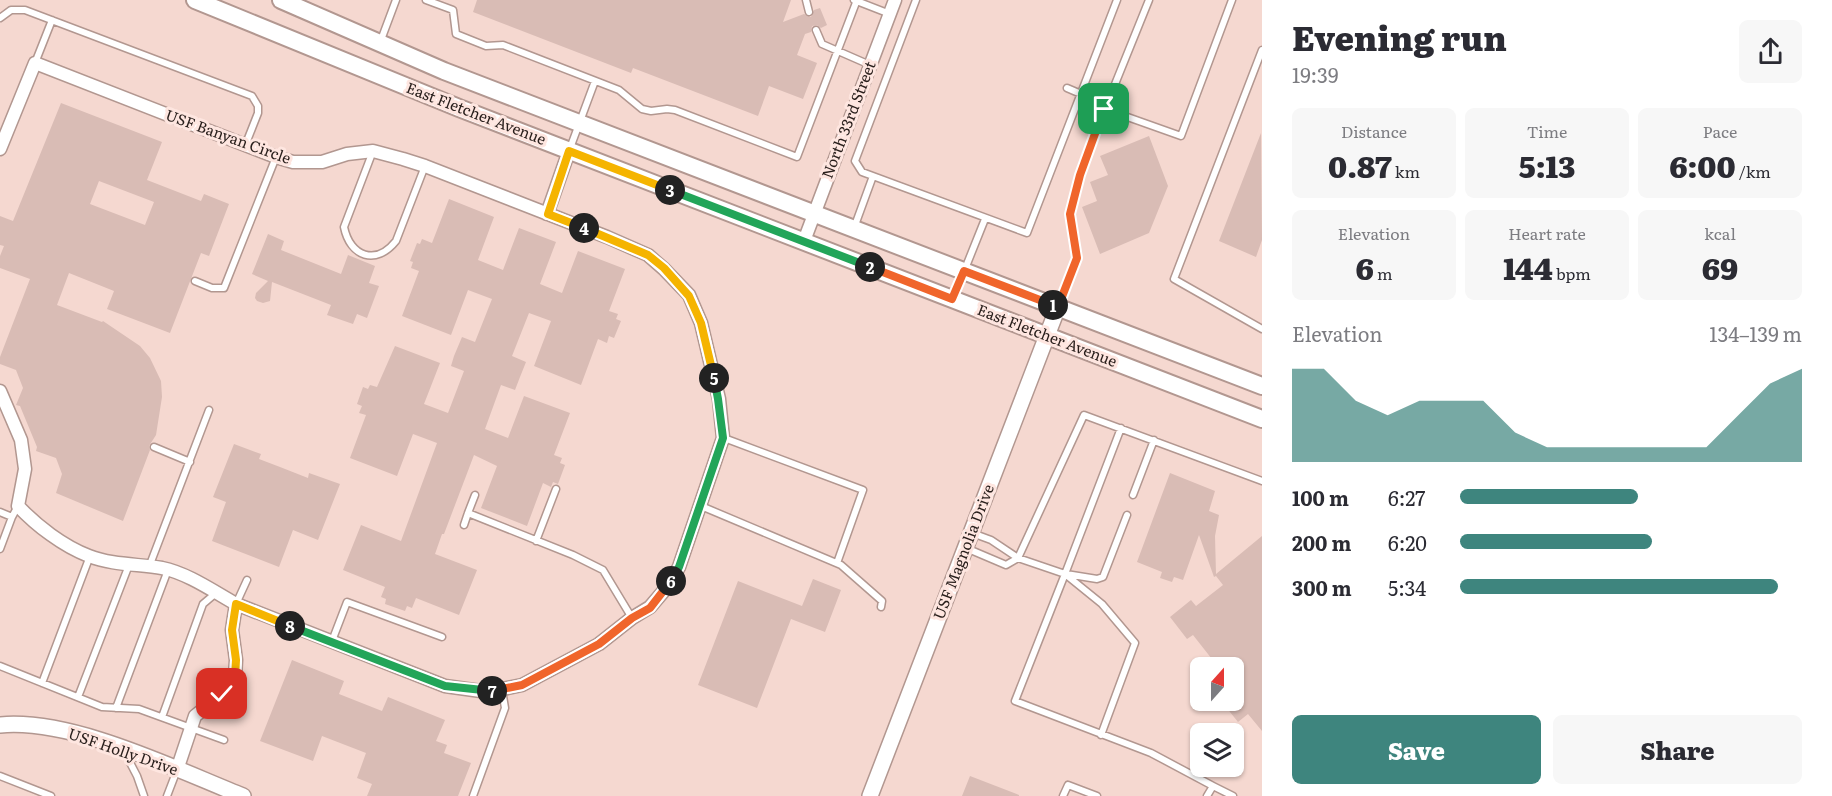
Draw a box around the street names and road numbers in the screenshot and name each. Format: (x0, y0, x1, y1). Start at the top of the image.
street label: North 33rd Street (815, 57, 881, 182)
street label: East Fletcher Avenue (403, 75, 550, 150)
street label: USF Banyan Circle (163, 102, 295, 169)
street label: East Fletcher Avenue (974, 297, 1121, 372)
street label: USF Magnolia Drive (926, 480, 999, 622)
street label: USF Holly Drive (65, 721, 182, 780)

